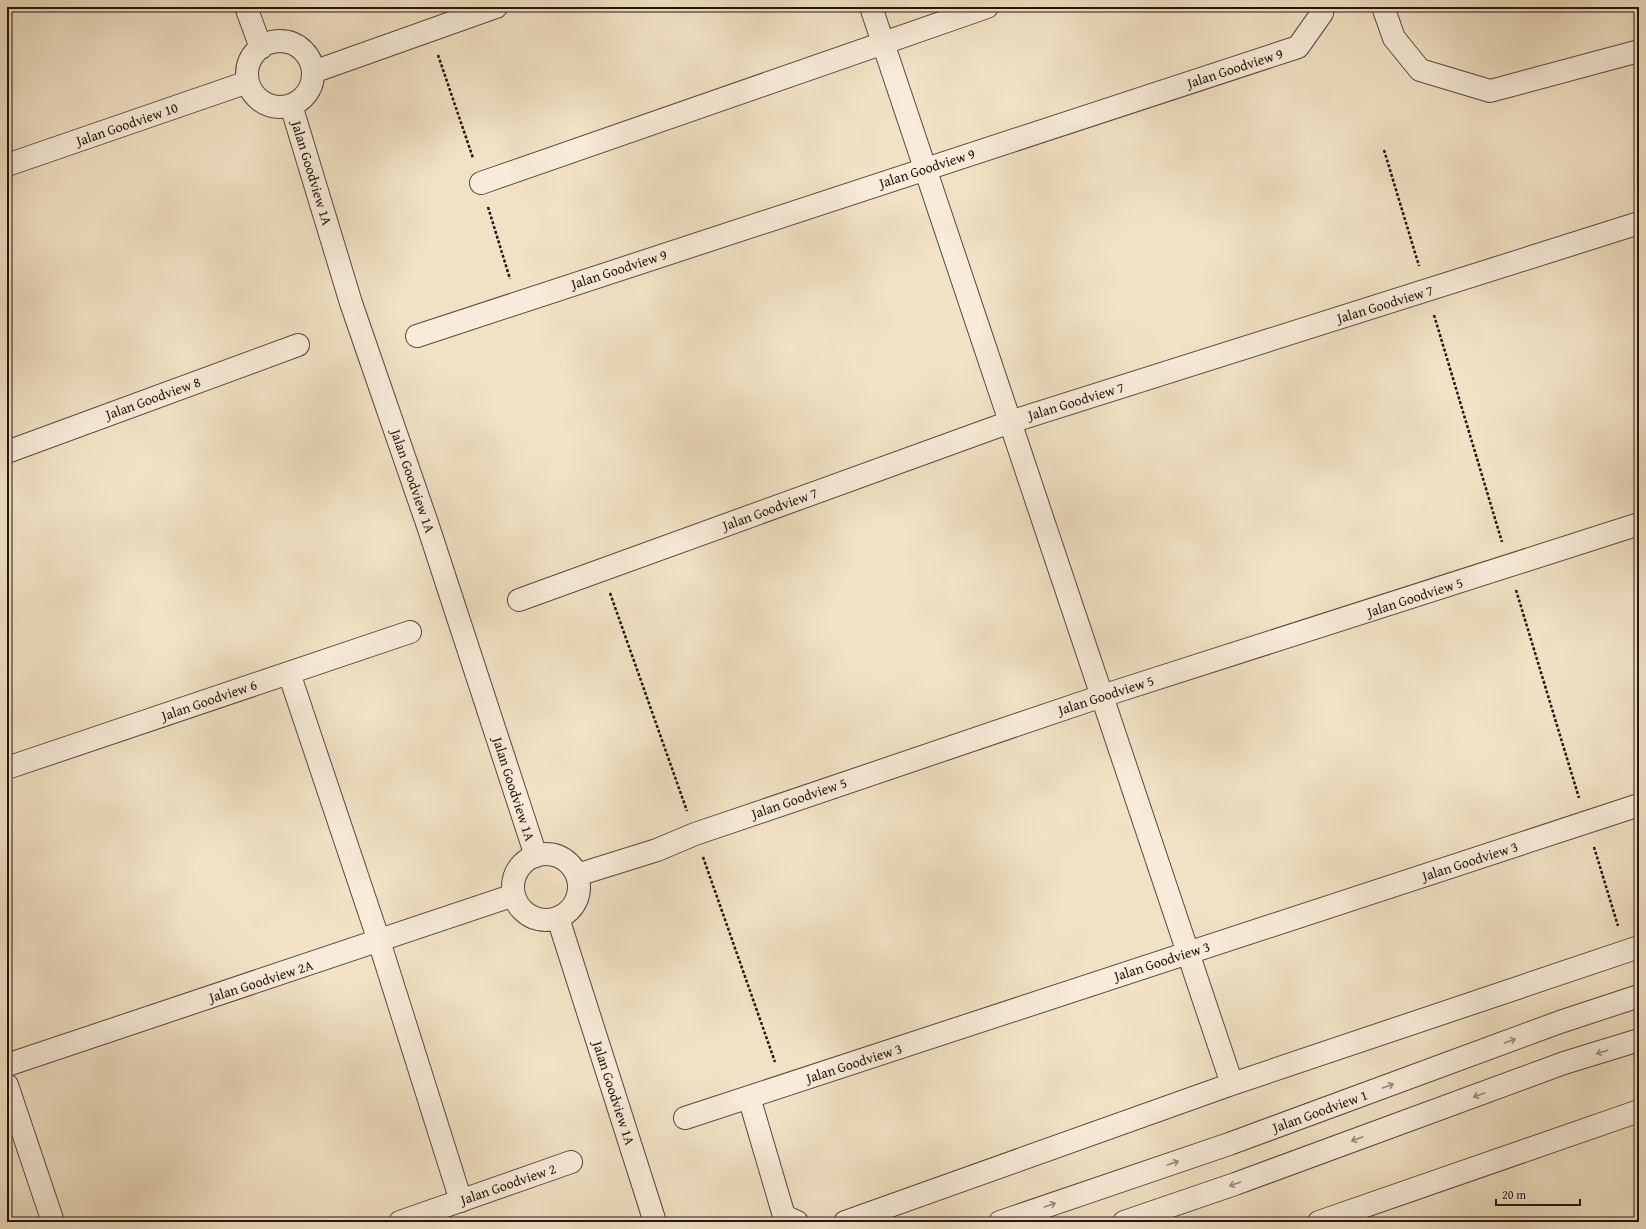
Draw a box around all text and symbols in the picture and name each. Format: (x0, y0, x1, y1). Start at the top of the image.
street label: Jalan Goodview 9 (1183, 43, 1286, 94)
street label: Jalan Goodview 10 (71, 97, 181, 151)
street label: Jalan Goodview 1A (286, 116, 338, 228)
street label: Jalan Goodview 9 (875, 143, 978, 194)
street label: Jalan Goodview 9 (567, 244, 670, 295)
street label: Jalan Goodview 7 (1332, 280, 1436, 329)
street label: Jalan Goodview 8 (101, 371, 204, 425)
street label: Jalan Goodview 7 (1023, 377, 1127, 426)
street label: Jalan Goodview 1A (385, 425, 440, 536)
street label: Jalan Goodview 7 (718, 482, 821, 536)
street label: Jalan Goodview 5 (1363, 572, 1466, 623)
street label: Jalan Goodview 5 (1054, 670, 1157, 721)
street label: Jalan Goodview 6 (157, 674, 260, 726)
street label: Jalan Goodview 1A (487, 733, 540, 844)
street label: Jalan Goodview 5 (747, 772, 849, 824)
street label: Jalan Goodview 3 (1418, 836, 1521, 887)
street label: Jalan Goodview 3 (1110, 936, 1213, 987)
street label: Jalan Goodview 2A (205, 955, 316, 1008)
one-way arrow (1503, 1036, 1515, 1044)
street label: Jalan Goodview 1A (587, 1037, 640, 1148)
street label: Jalan Goodview 3 (802, 1038, 905, 1089)
one-way arrow (1595, 1049, 1608, 1056)
one-way arrow (1381, 1081, 1393, 1089)
street label: Jalan Goodview 1 (1268, 1085, 1370, 1138)
one-way arrow (1473, 1091, 1485, 1099)
one-way arrow (1351, 1136, 1363, 1144)
street label: Jalan Goodview 2 (456, 1158, 558, 1210)
one-way arrow (1167, 1159, 1180, 1166)
one-way arrow (1229, 1181, 1242, 1188)
scale bar (1496, 1181, 1580, 1207)
text: 20 m (1502, 1186, 1526, 1203)
one-way arrow (1044, 1201, 1057, 1208)

